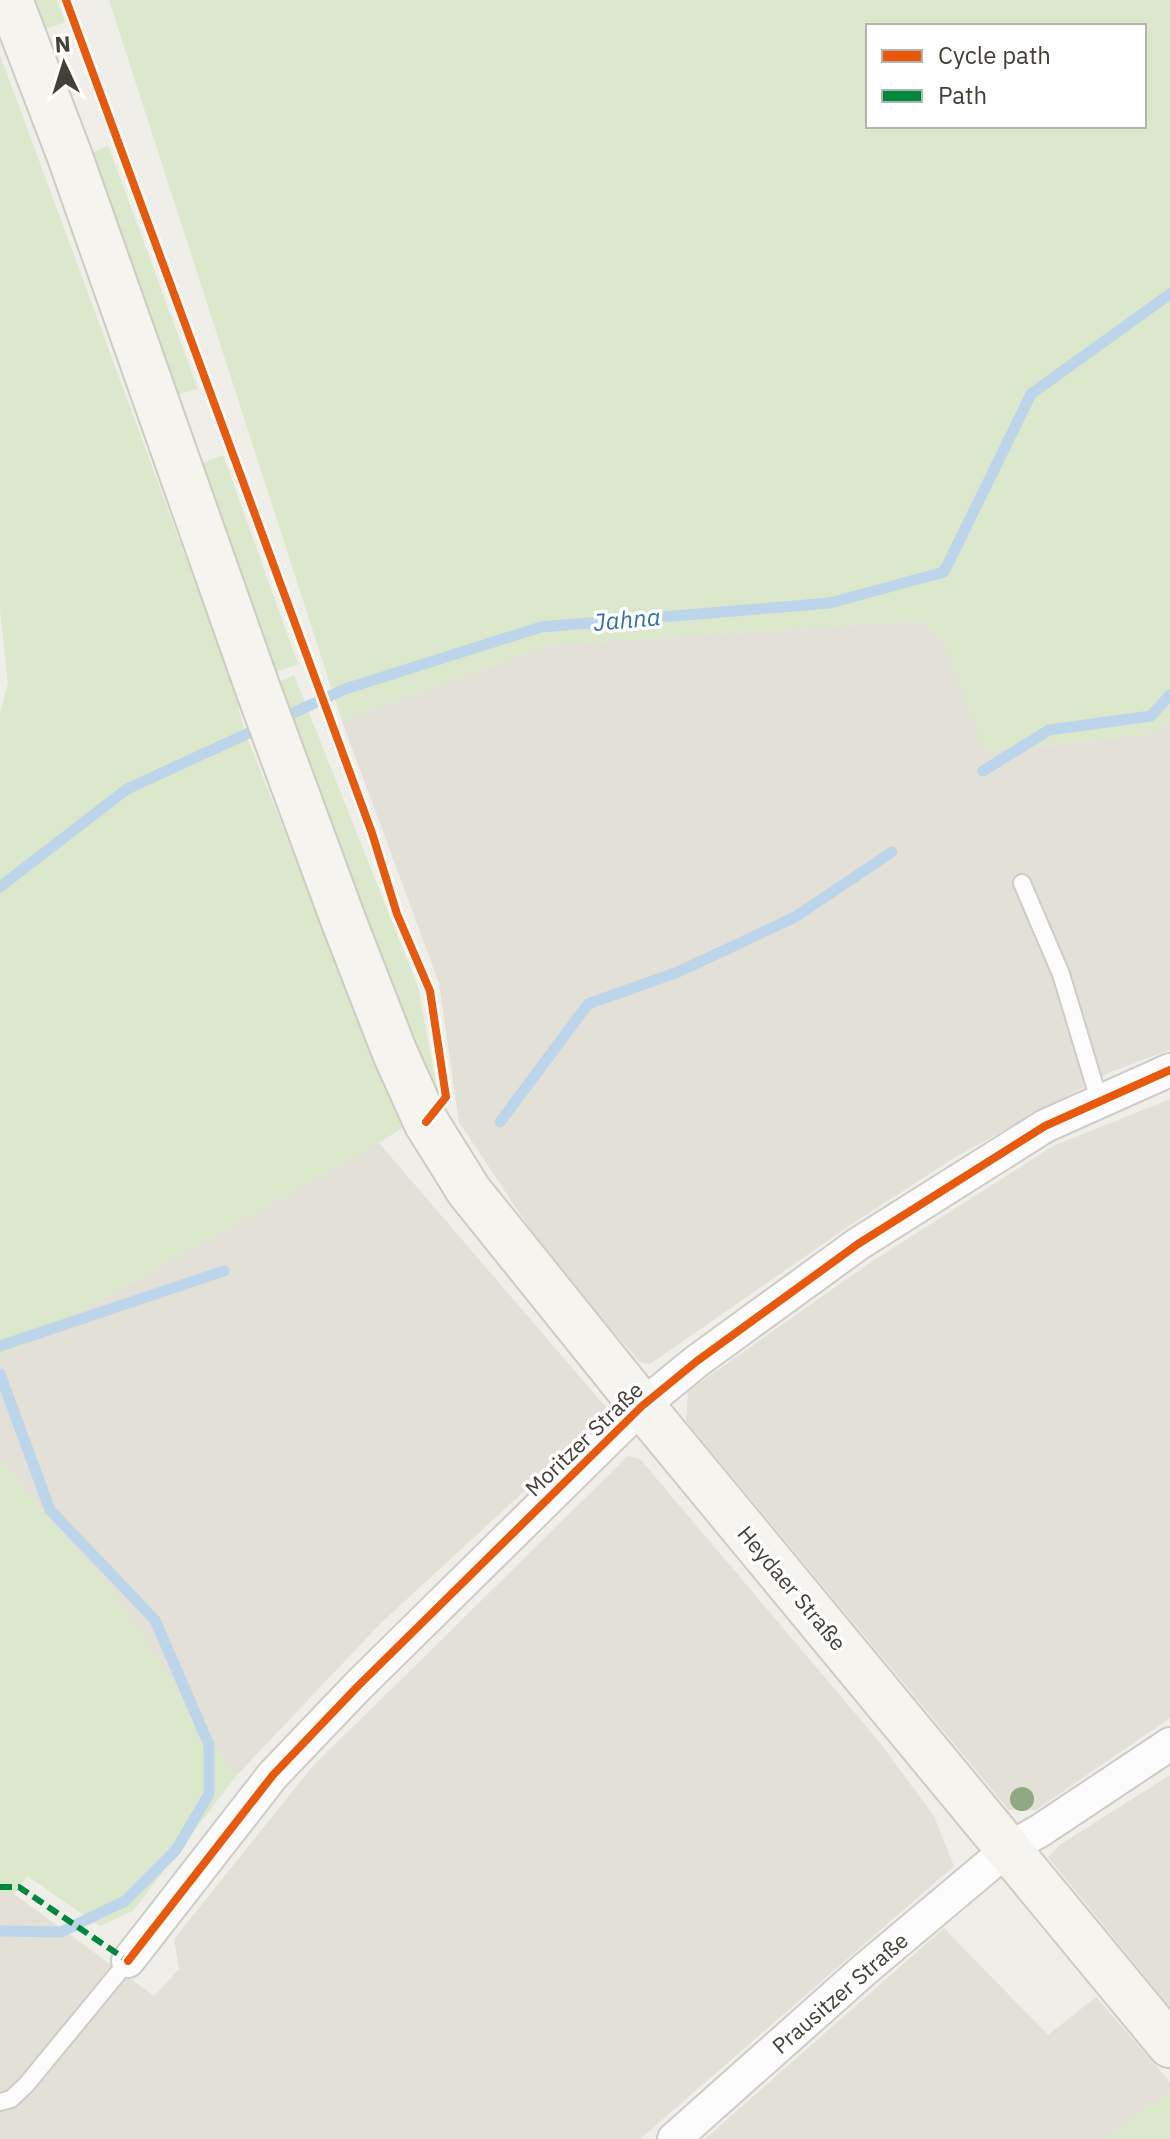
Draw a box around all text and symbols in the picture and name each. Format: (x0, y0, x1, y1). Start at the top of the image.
north arrow (24, 24, 104, 104)
legend (866, 24, 1146, 128)
text: N (54, 29, 72, 59)
text: Cycle path (938, 39, 1051, 71)
text: Path (938, 79, 987, 111)
water label: Jahna (592, 600, 662, 638)
street label: Moritzer Straße (518, 1375, 649, 1502)
street label: Heydaer Straße (732, 1519, 853, 1656)
street label: Prausitzer Straße (766, 1926, 914, 2060)

